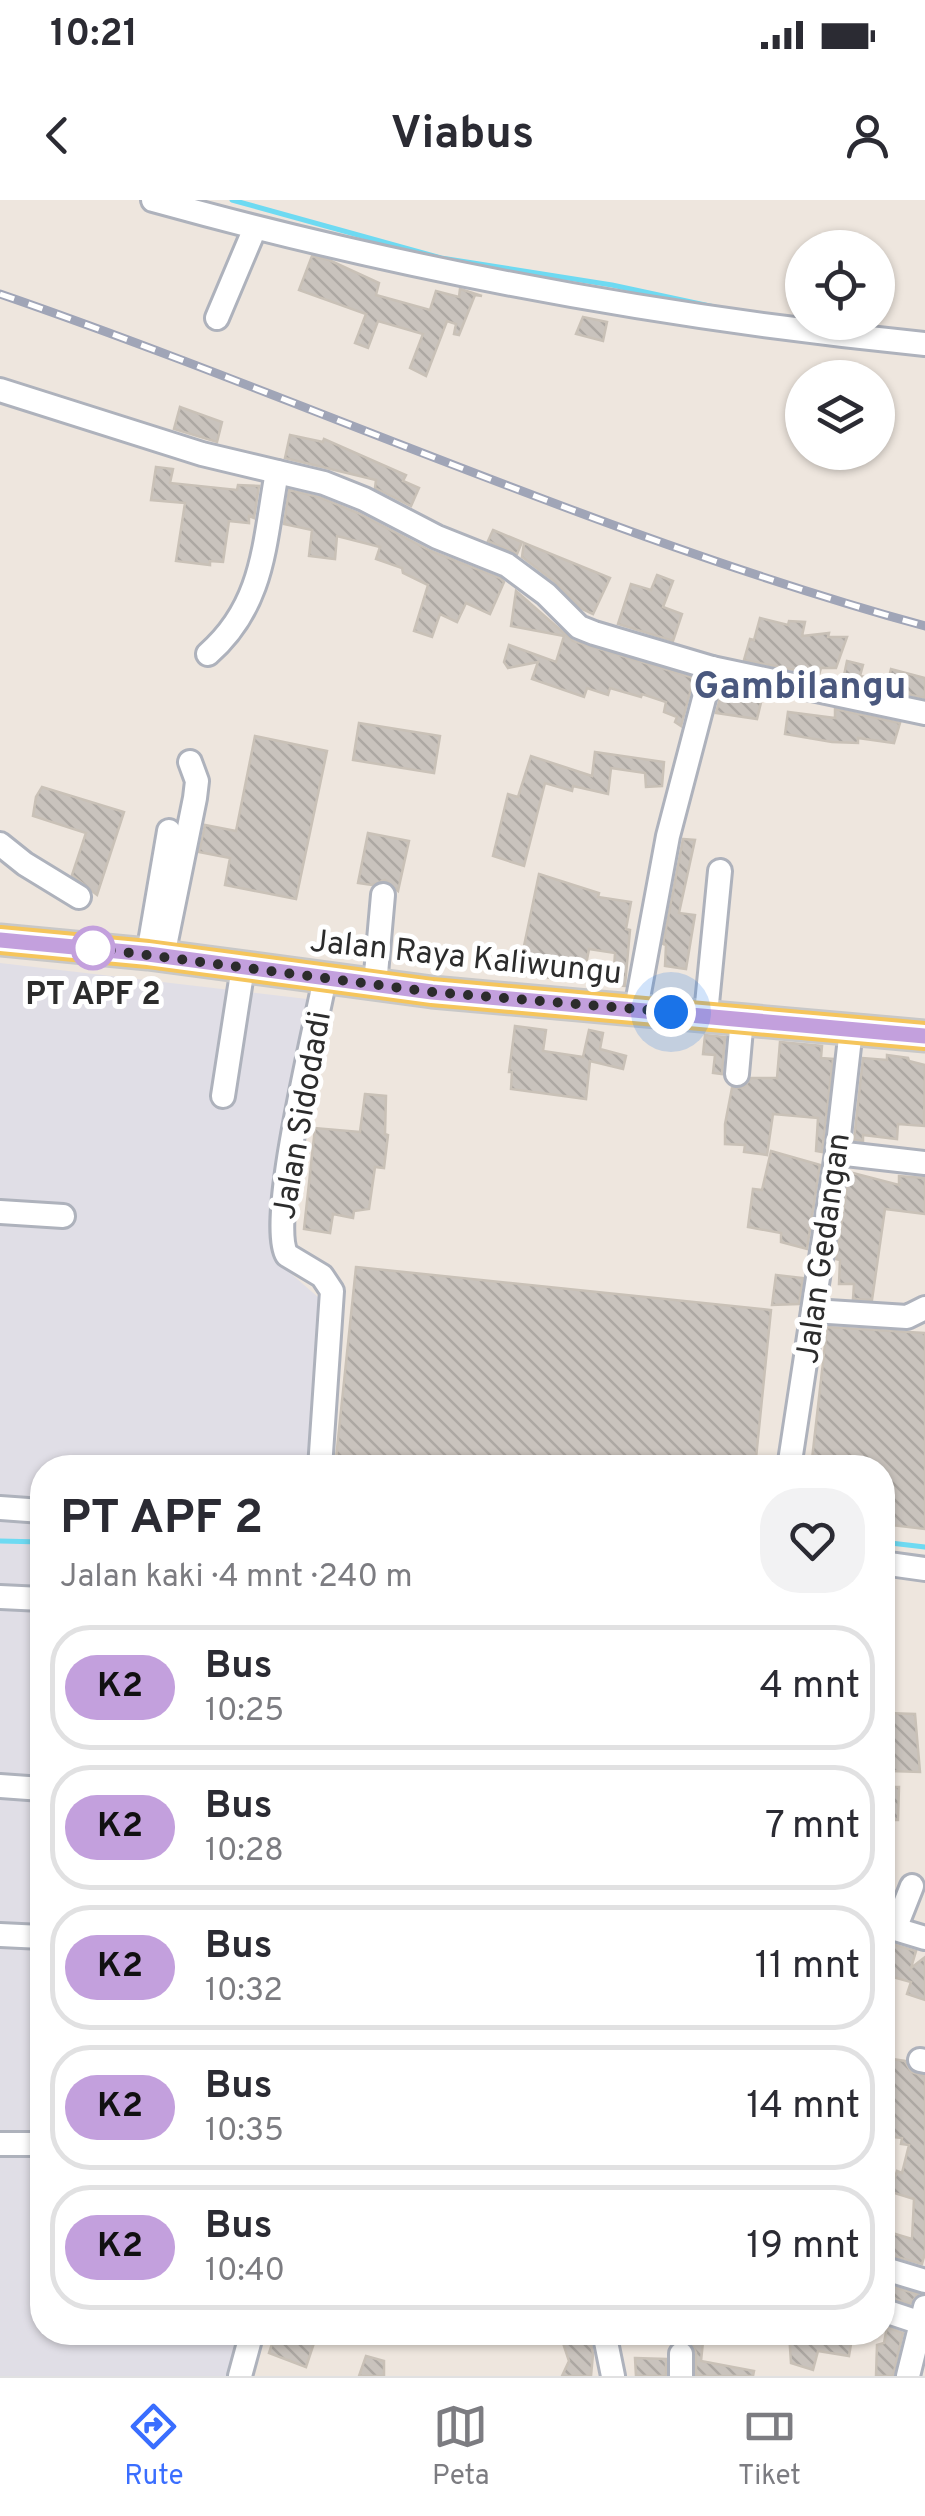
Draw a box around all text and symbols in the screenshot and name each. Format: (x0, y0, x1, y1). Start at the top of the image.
text: 10:21 (50, 11, 138, 60)
text: Viabus (391, 107, 534, 164)
icon: back (30, 108, 85, 163)
icon: person (840, 108, 895, 163)
map controls (785, 230, 895, 470)
button: locate (785, 230, 895, 340)
button: layers (785, 360, 895, 470)
district label: Gambilangu (694, 664, 906, 713)
street label: Jalan Raya Kaliwungu (308, 923, 624, 995)
marker: PT APF 2 (72, 927, 114, 969)
place label: PT APF 2 (25, 976, 161, 1016)
your location (646, 987, 696, 1037)
street label: Jalan Sidodadi (266, 1008, 342, 1223)
street label: Jalan Gedangan (789, 1131, 861, 1366)
button: heart (760, 1488, 865, 1593)
text: PT APF 2 (60, 1490, 263, 1550)
text: Jalan kaki · 4 mnt · 240 m (60, 1558, 413, 1598)
text: Bus (205, 1643, 272, 1692)
text: 4 mnt (760, 1663, 860, 1712)
text: K2 (97, 1665, 143, 1709)
text: 10:25 (205, 1692, 284, 1732)
text: Bus (205, 1783, 272, 1832)
text: 7 mnt (765, 1803, 860, 1852)
text: K2 (97, 1805, 143, 1849)
text: 10:28 (205, 1832, 284, 1872)
text: Bus (205, 1923, 272, 1972)
text: 11 mnt (755, 1943, 860, 1992)
text: K2 (97, 1945, 143, 1989)
text: 10:32 (205, 1972, 283, 2012)
text: Bus (205, 2063, 272, 2112)
text: 14 mnt (746, 2083, 860, 2132)
text: K2 (97, 2085, 143, 2129)
text: 10:35 (205, 2112, 284, 2152)
text: Bus (205, 2203, 272, 2252)
text: 19 mnt (746, 2223, 860, 2272)
text: K2 (97, 2225, 143, 2269)
text: 10:40 (205, 2252, 285, 2292)
tab: Rute (124, 2399, 184, 2495)
tab: Peta (432, 2399, 490, 2495)
tab: Tiket (738, 2399, 801, 2495)

